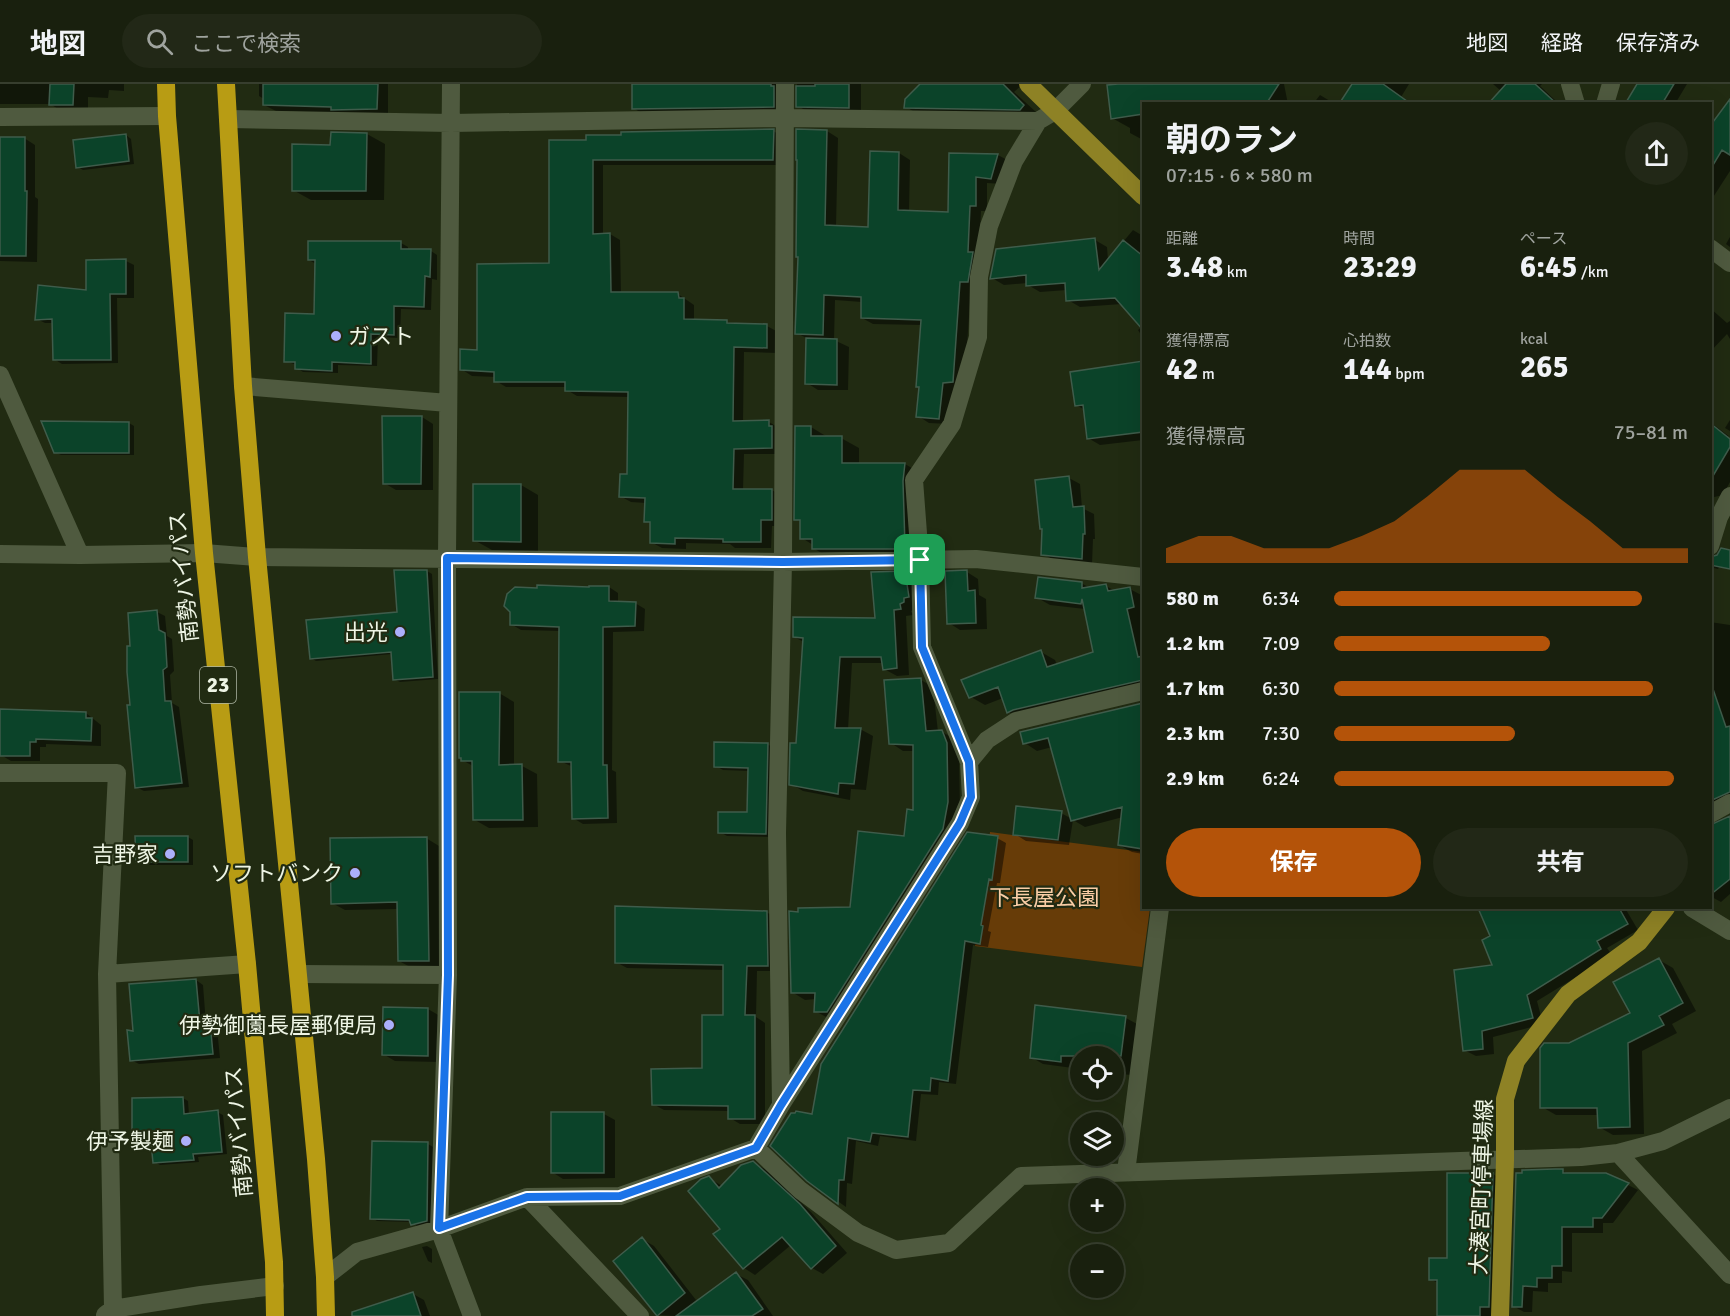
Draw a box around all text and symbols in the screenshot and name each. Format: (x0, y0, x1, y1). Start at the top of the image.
search box (122, 14, 542, 68)
icon: search (143, 25, 176, 58)
text: 地図 (30, 27, 86, 61)
text: ここで検索 (191, 30, 301, 57)
text: 地図 (1466, 30, 1508, 56)
text: 経路 (1541, 30, 1583, 56)
text: 保存済み (1616, 30, 1700, 56)
text: 朝のラン (1166, 120, 1298, 161)
button: share (1625, 122, 1688, 185)
text: 07:15 · 6 × 580 m (1166, 163, 1313, 188)
text: 距離 (1166, 229, 1198, 249)
text: 時間 (1343, 229, 1375, 249)
text: ペース (1520, 229, 1567, 249)
text: 3.48 (1166, 249, 1223, 286)
text: 23:29 (1343, 249, 1417, 286)
text: 6:45 (1520, 249, 1577, 286)
text: km (1223, 262, 1248, 282)
text: /km (1577, 262, 1609, 282)
place label: ガスト (348, 323, 414, 350)
marker: ガスト (329, 329, 343, 343)
text: kcal (1520, 329, 1548, 349)
text: 獲得標高 (1166, 331, 1230, 351)
text: 心拍数 (1343, 331, 1391, 351)
text: 265 (1520, 349, 1569, 386)
text: 42 (1166, 351, 1198, 388)
text: 144 (1343, 351, 1392, 388)
text: m (1198, 364, 1215, 384)
text: bpm (1392, 364, 1425, 384)
text: 75–81 m (1614, 420, 1688, 445)
text: 獲得標高 (1166, 424, 1246, 449)
street label: 南勢バイパス (163, 510, 204, 644)
pin (894, 534, 945, 585)
icon: arrive (903, 543, 936, 576)
text: 580 m (1166, 586, 1219, 611)
text: 6:34 (1262, 586, 1300, 611)
place label: 出光 (344, 619, 388, 646)
marker: 出光 (393, 625, 407, 639)
text: 1.2 km (1166, 631, 1224, 656)
text: 7:09 (1262, 631, 1300, 656)
road number: 23 (200, 667, 236, 703)
text: 1.7 km (1166, 676, 1224, 701)
text: 6:30 (1262, 676, 1300, 701)
text: 2.3 km (1166, 721, 1224, 746)
text: 7:30 (1262, 721, 1300, 746)
text: 2.9 km (1166, 766, 1224, 791)
text: 6:24 (1262, 766, 1300, 791)
button: 保存 (1166, 828, 1421, 897)
button: 共有 (1433, 828, 1688, 897)
place label: 吉野家 (92, 841, 158, 868)
marker: 吉野家 (163, 847, 177, 861)
place label: ソフトバンク (210, 860, 343, 887)
marker: ソフトバンク (348, 866, 362, 880)
park label: 下長屋公園 (989, 884, 1099, 911)
place label: 伊勢御薗長屋郵便局 (179, 1012, 377, 1039)
marker: 伊勢御薗長屋郵便局 (382, 1018, 396, 1032)
map controls (1070, 1046, 1124, 1298)
button: locate (1070, 1046, 1124, 1100)
street label: 南勢バイパス (219, 1065, 258, 1199)
street label: 大湊宮町停車場線 (1465, 1099, 1498, 1275)
button: layers (1070, 1112, 1124, 1166)
place label: 伊予製麺 (86, 1128, 174, 1155)
marker: 伊予製麺 (179, 1134, 193, 1148)
button: + (1070, 1178, 1124, 1232)
button: − (1070, 1244, 1124, 1298)

